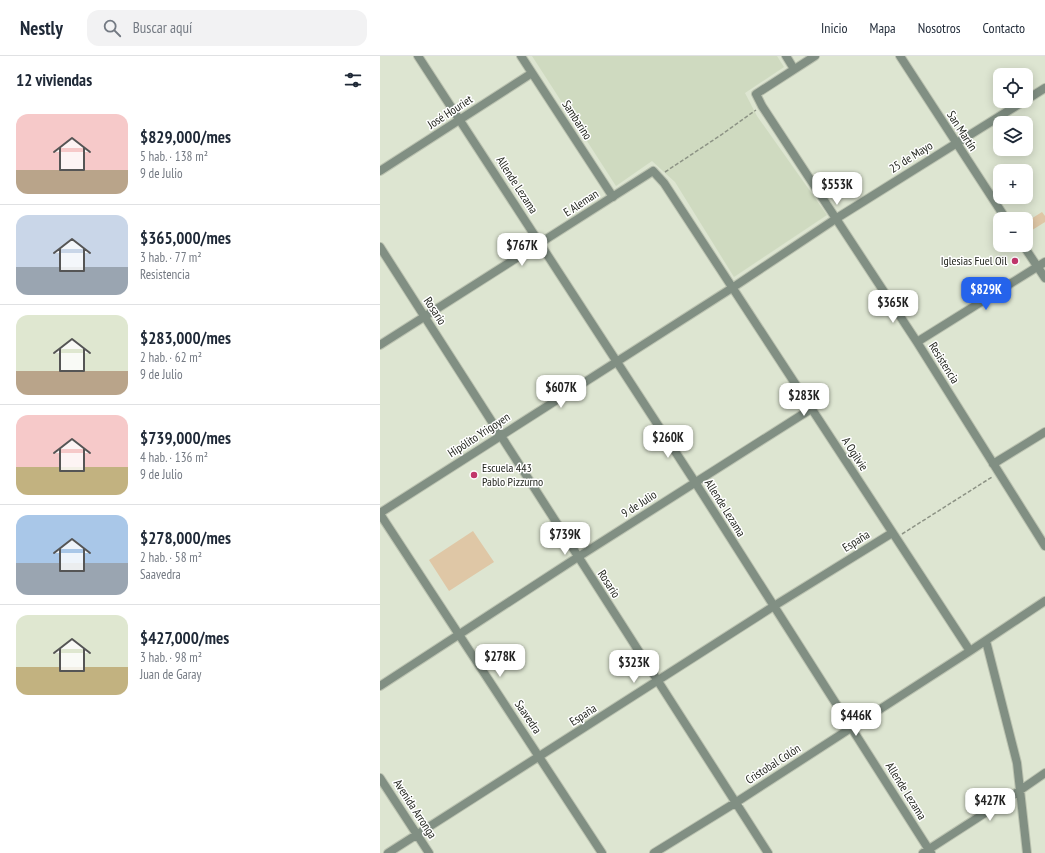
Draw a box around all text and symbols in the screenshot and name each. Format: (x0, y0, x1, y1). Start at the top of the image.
search box (87, 10, 367, 46)
text: Nestly (20, 16, 63, 40)
icon: search (101, 17, 123, 39)
text: Buscar aquí (133, 18, 192, 37)
text: Inicio (821, 19, 848, 37)
text: Mapa (870, 19, 896, 37)
text: Nosotros (918, 19, 961, 37)
text: Contacto (983, 19, 1025, 37)
map controls (993, 68, 1033, 252)
button: locate (993, 68, 1033, 108)
text: 12 viviendas (16, 69, 92, 91)
icon: filters (342, 69, 364, 91)
street label: José Houriet (424, 91, 476, 132)
street label: Sambarino (559, 97, 596, 142)
street label: San Martín (944, 108, 981, 154)
button: layers (993, 116, 1033, 156)
text: $829,000/mes (140, 126, 231, 148)
icon: home (48, 130, 96, 178)
street label: 25 de Mayo (886, 137, 935, 176)
text: 5 hab. · 138 m² (140, 148, 208, 165)
street label: Allende Lezama (493, 153, 542, 216)
button: + (993, 164, 1033, 204)
text: 9 de Julio (140, 165, 183, 182)
pin: $553K (809, 172, 865, 206)
text: $553K (821, 176, 853, 193)
street label: E Aleman (560, 186, 601, 219)
button: − (993, 212, 1033, 252)
text: $365,000/mes (140, 227, 231, 249)
icon: home (48, 231, 96, 279)
pin: $767K (494, 233, 550, 267)
text: $767K (506, 237, 538, 254)
text: 3 hab. · 77 m² (140, 249, 202, 266)
place label: Iglesias Fuel Oil (941, 253, 1007, 268)
marker: Iglesias Fuel Oil (1010, 256, 1020, 266)
text: Resistencia (140, 266, 190, 283)
pin: $829K (958, 277, 1014, 311)
text: $829K (970, 281, 1002, 298)
pin: $365K (865, 290, 921, 324)
street label: Rosario (421, 294, 450, 328)
text: $365K (877, 294, 909, 311)
text: $283,000/mes (140, 327, 231, 349)
icon: home (48, 331, 96, 379)
street label: Resistencia (926, 339, 963, 386)
text: 2 hab. · 62 m² (140, 349, 202, 366)
text: 9 de Julio (140, 366, 183, 383)
pin: $607K (533, 375, 589, 409)
text: $607K (545, 379, 577, 396)
pin: $283K (776, 383, 832, 417)
text: $283K (788, 387, 820, 404)
street label: Hipólito Yrigoyen (445, 409, 513, 460)
pin: $260K (640, 425, 696, 459)
text: $739,000/mes (140, 427, 231, 449)
text: $260K (652, 429, 684, 446)
icon: home (48, 431, 96, 479)
street label: A Ogilvie (839, 434, 872, 473)
text: 4 hab. · 136 m² (140, 449, 208, 466)
place label: Escuela 443 Pablo Pizzurno (482, 460, 543, 489)
text: 9 de Julio (140, 466, 183, 483)
marker: Escuela 443 Pablo Pizzurno (469, 470, 479, 480)
street label: Allende Lezama (702, 476, 749, 540)
street label: 9 de Julio (618, 487, 659, 521)
pin: $739K (537, 522, 593, 556)
text: $739K (549, 526, 581, 543)
street label: España (839, 526, 872, 555)
text: $278,000/mes (140, 527, 231, 549)
icon: home (48, 531, 96, 579)
text: 2 hab. · 58 m² (140, 549, 202, 566)
text: Saavedra (140, 566, 181, 583)
street label: Rosario (595, 567, 624, 601)
text: $427,000/mes (140, 627, 229, 649)
icon: home (48, 631, 96, 679)
pin: $278K (472, 644, 528, 678)
text: $278K (484, 648, 516, 665)
text: 3 hab. · 98 m² (140, 649, 202, 666)
pin: $323K (606, 650, 662, 684)
text: $323K (618, 654, 650, 671)
text: Juan de Garay (140, 666, 201, 683)
street label: Saavedra (512, 697, 545, 737)
street label: España (566, 700, 599, 729)
pin: $446K (828, 703, 884, 737)
text: $446K (840, 707, 872, 724)
street label: Cristobal Colón (742, 740, 803, 787)
street label: Allende Lezama (883, 759, 930, 823)
street label: Avenida Arronga (391, 776, 440, 841)
pin: $427K (962, 788, 1018, 822)
text: $427K (974, 792, 1006, 809)

